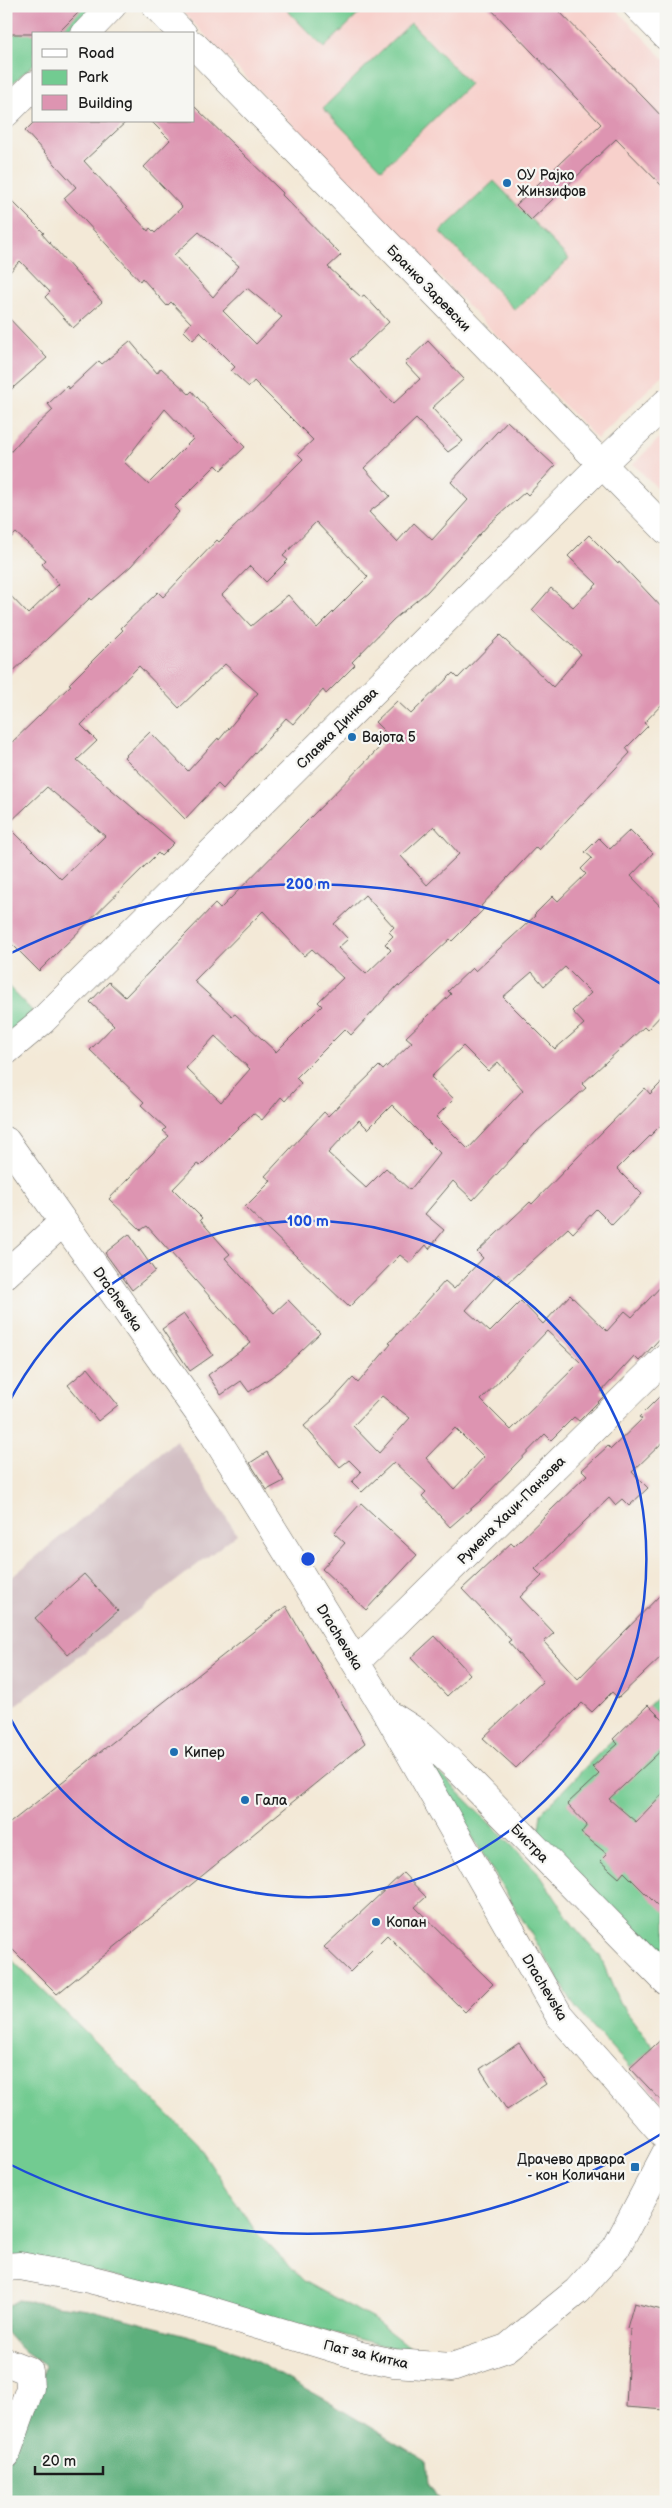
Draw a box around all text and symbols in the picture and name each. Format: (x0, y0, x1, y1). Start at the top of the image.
legend (32, 32, 195, 122)
text: Road (78, 44, 114, 63)
text: Park (78, 68, 109, 87)
text: Building (78, 94, 133, 113)
place label: ОУ Рајко Жинзифов (517, 167, 587, 200)
marker: ОУ Рајко Жинзифов (501, 177, 513, 189)
street label: Бранко Заревски (383, 242, 474, 335)
street label: Славка Динкова (293, 684, 382, 773)
place label: Вајота 5 (362, 729, 416, 746)
marker: Вајота 5 (346, 731, 358, 743)
text: 200 m (286, 875, 330, 894)
text: 100 m (287, 1212, 329, 1231)
street label: Drachevska (89, 1264, 146, 1335)
street label: Румена Хаџи-Панзова (454, 1452, 570, 1568)
centre of rings (299, 1550, 317, 1568)
street label: Drachevska (313, 1601, 367, 1673)
place label: Кипер (184, 1744, 225, 1761)
marker: Кипер (168, 1746, 180, 1758)
place label: Гала (255, 1792, 288, 1809)
marker: Гала (239, 1794, 251, 1806)
street label: Бистра (507, 1821, 553, 1867)
place label: Копан (386, 1914, 427, 1931)
marker: Копан (370, 1916, 382, 1928)
street label: Drachevska (518, 1951, 571, 2024)
place label: Драчево дрвара - кон Количани (517, 2151, 626, 2184)
marker: Драчево дрвара - кон Количани (629, 2161, 641, 2173)
street label: Пат за Китка (322, 2336, 411, 2373)
scale bar (35, 2443, 102, 2475)
text: 20 m (42, 2452, 76, 2471)

